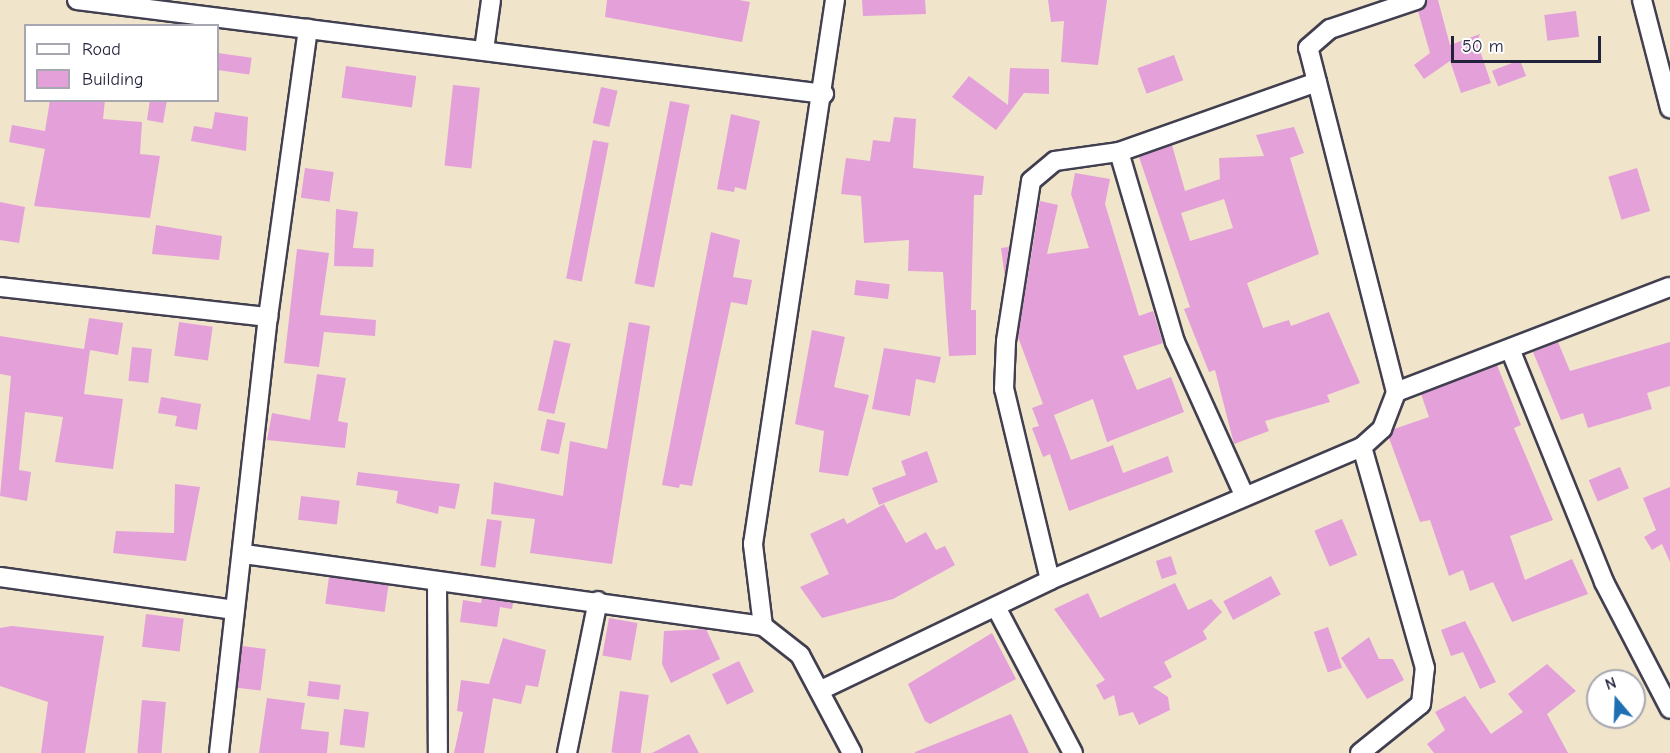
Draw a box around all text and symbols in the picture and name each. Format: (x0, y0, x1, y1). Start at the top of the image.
legend (24, 24, 219, 102)
scale bar (1454, 24, 1604, 62)
text: 50 m (1462, 36, 1504, 57)
text: Road (82, 39, 121, 60)
text: Building (82, 69, 144, 90)
north arrow (1586, 669, 1646, 729)
text: N (1603, 674, 1619, 694)

